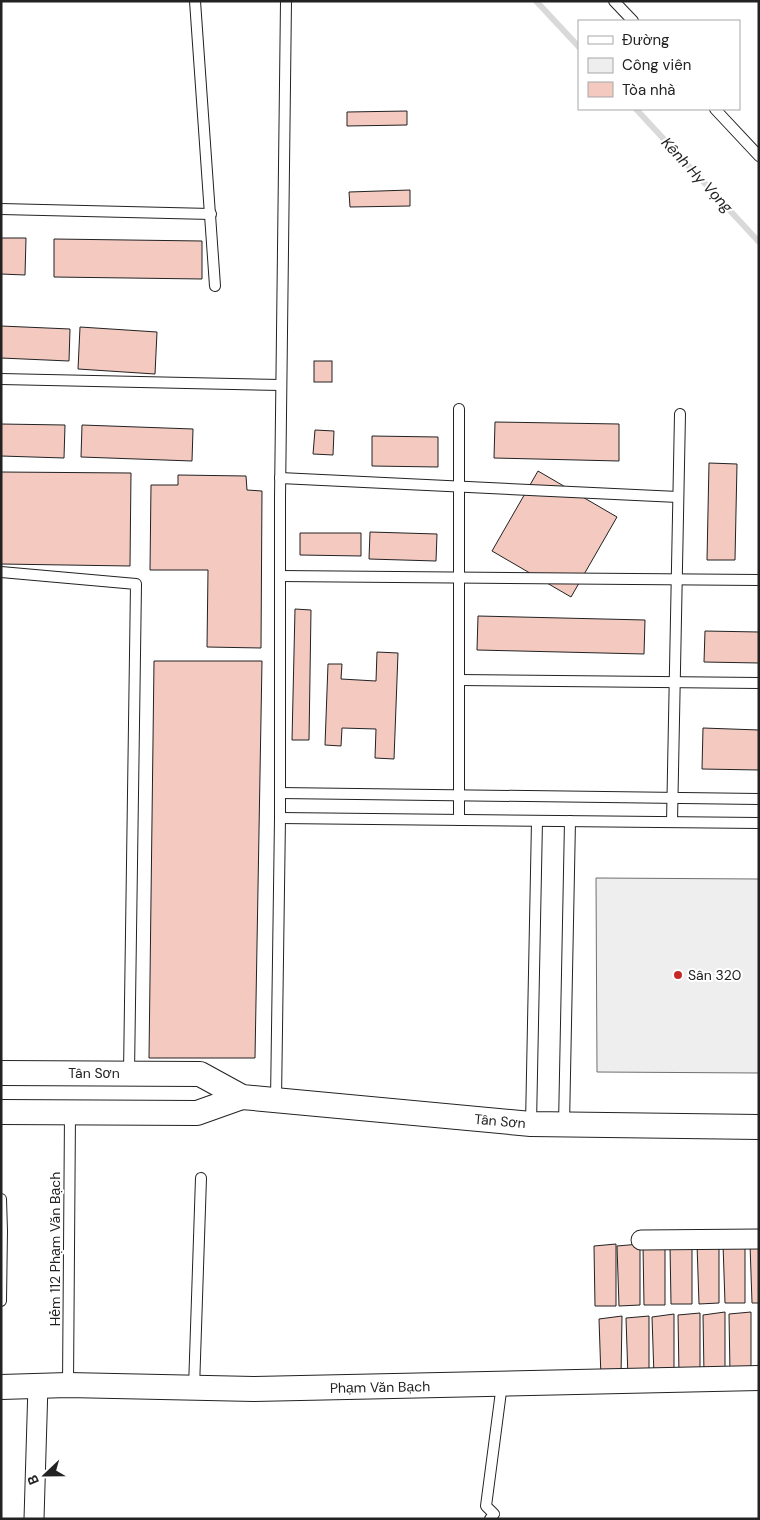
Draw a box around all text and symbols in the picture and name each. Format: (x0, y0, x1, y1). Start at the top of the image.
legend (578, 20, 740, 110)
text: Đường (622, 30, 670, 50)
text: Công viên (622, 55, 691, 75)
text: Tòa nhà (622, 80, 676, 100)
water label: Kênh Hy Vọng (657, 133, 738, 218)
place label: Sân 320 (688, 966, 741, 984)
marker: Sân 320 (672, 969, 684, 981)
street label: Tân Sơn (68, 1064, 120, 1082)
street label: Tân Sơn (474, 1110, 526, 1132)
street label: Hẻm 112 Phạm Văn Bạch (46, 1172, 64, 1326)
street label: Phạm Văn Bạch (330, 1377, 430, 1397)
north arrow (20, 1450, 70, 1500)
text: B (23, 1472, 43, 1487)

